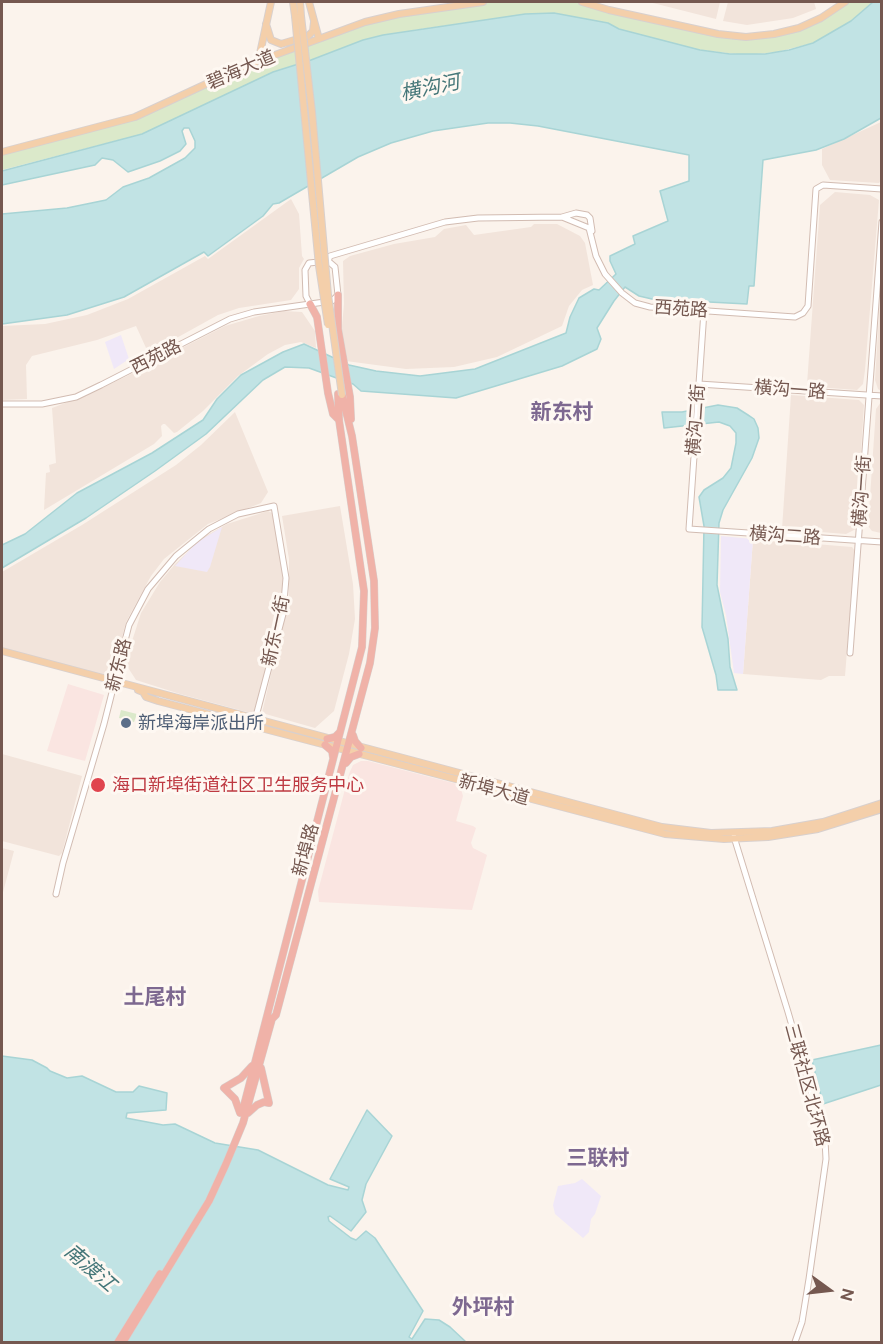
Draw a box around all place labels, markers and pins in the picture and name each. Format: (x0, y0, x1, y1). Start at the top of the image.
place label: 新埠海岸派出所 (138, 712, 264, 734)
marker: 新埠海岸派出所 (119, 716, 133, 730)
place label: 海口新埠街道社区卫生服务中心 (112, 774, 364, 796)
marker: 海口新埠街道社区卫生服务中心 (89, 776, 107, 794)

